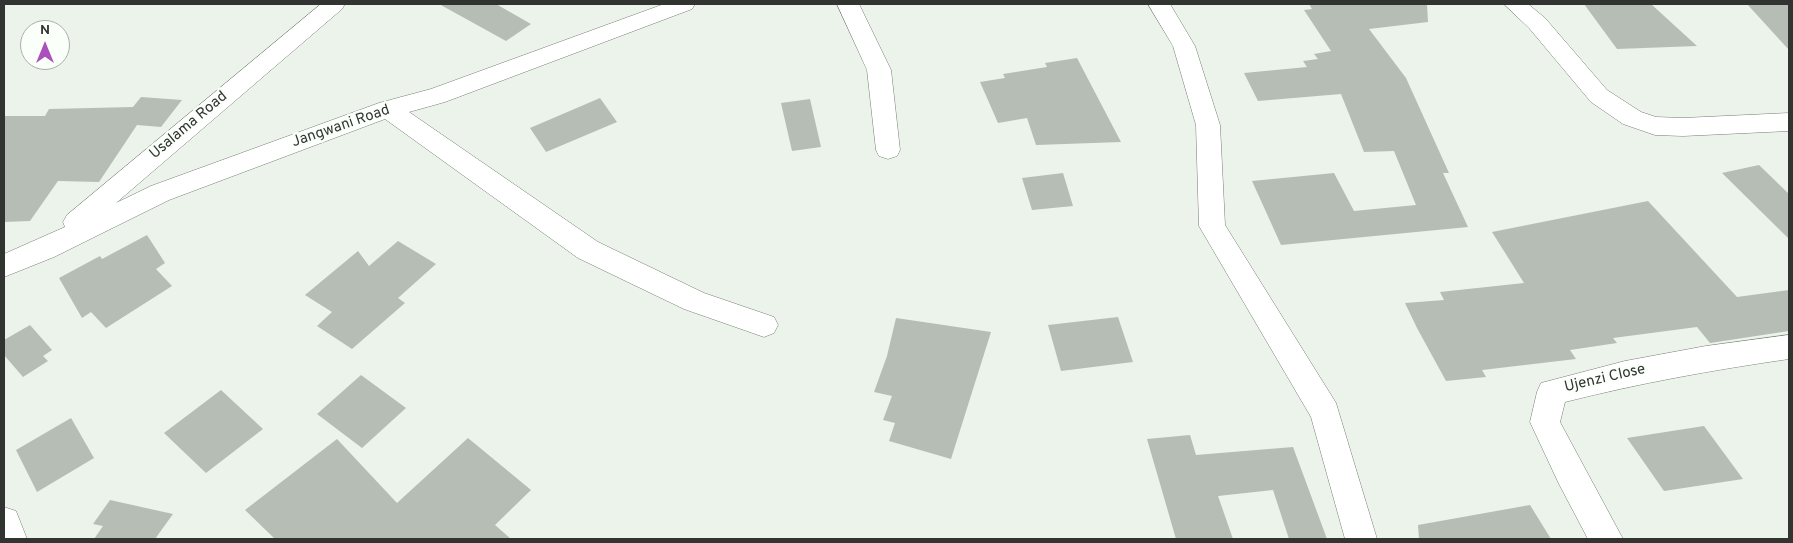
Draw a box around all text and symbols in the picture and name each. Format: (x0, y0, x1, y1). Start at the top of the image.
north arrow (20, 20, 70, 70)
text: N (40, 22, 50, 39)
street label: Usalama Road (146, 88, 232, 164)
street label: Jangwani Road (290, 102, 392, 152)
street label: Ujenzi Close (1563, 361, 1647, 397)

